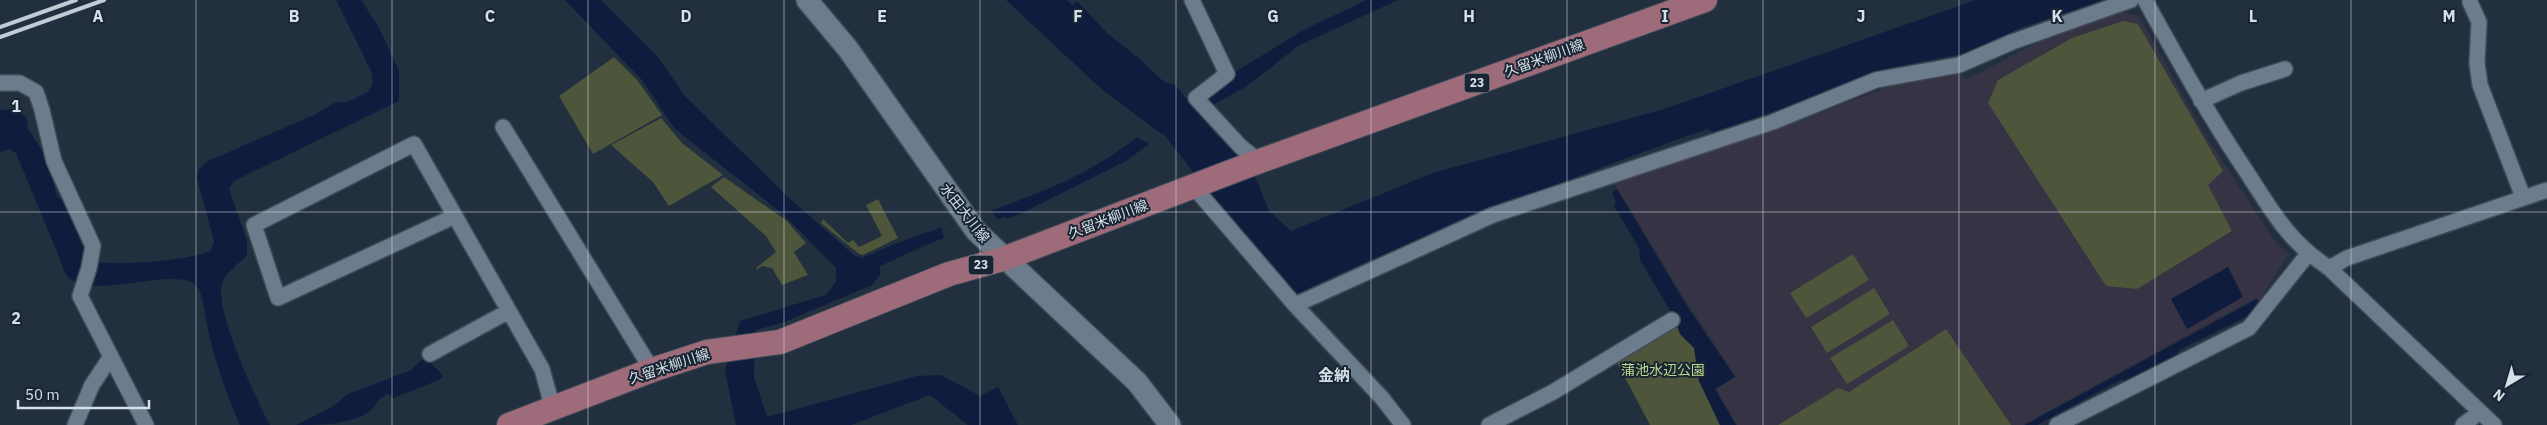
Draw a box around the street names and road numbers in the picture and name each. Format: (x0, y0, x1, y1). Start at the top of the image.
street label: 久留米柳川線 (1501, 35, 1587, 81)
road number: 23 (1464, 74, 1490, 92)
street label: 水田大川線 (936, 180, 994, 246)
street label: 久留米柳川線 (1066, 196, 1150, 242)
road number: 23 (968, 256, 994, 274)
street label: 久留米柳川線 (626, 344, 712, 388)

